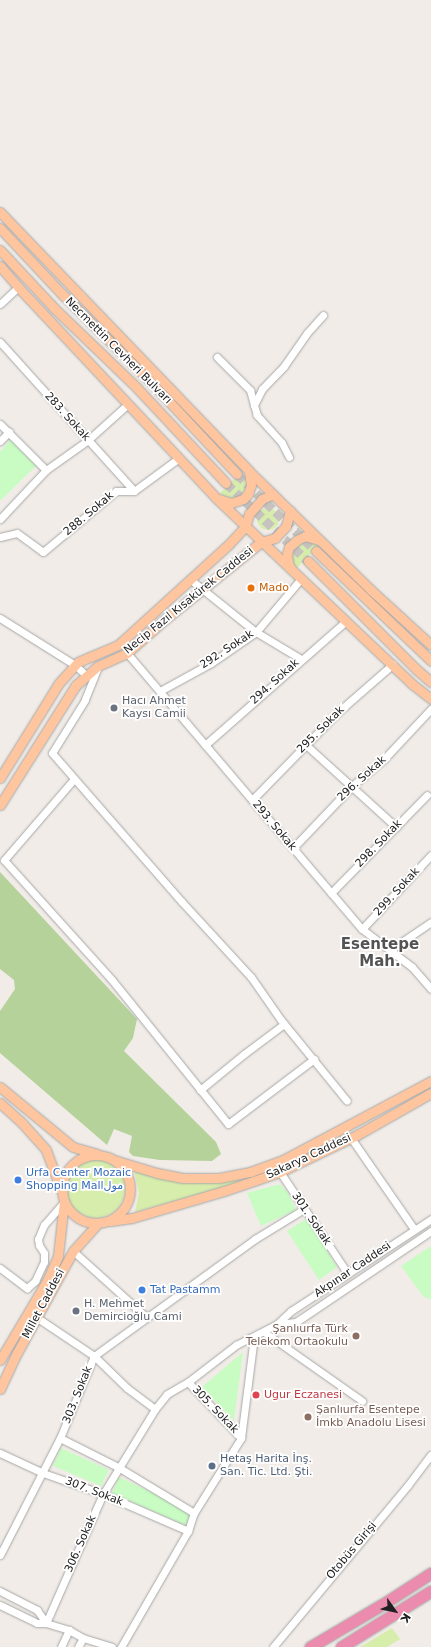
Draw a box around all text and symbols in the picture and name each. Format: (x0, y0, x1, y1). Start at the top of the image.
street label: Necmettin Cevheri Bulvarı (62, 295, 174, 407)
street label: 283. Sokak (42, 390, 92, 444)
street label: 288. Sokak (61, 489, 117, 539)
street label: Necip Fazıl Kısakürek Caddesi (122, 545, 256, 657)
place label: Mado (259, 581, 289, 595)
marker: Mado (246, 583, 256, 593)
street label: 292. Sokak (198, 628, 256, 672)
street label: 294. Sokak (248, 657, 302, 707)
place label: Hacı Ahmet Kaysı Camii (122, 695, 186, 721)
marker: Hacı Ahmet Kaysı Camii (109, 703, 119, 713)
street label: 295. Sokak (295, 704, 347, 756)
street label: 296. Sokak (335, 754, 389, 804)
street label: 293. Sokak (249, 798, 299, 854)
street label: 298. Sokak (353, 817, 405, 871)
street label: 299. Sokak (371, 865, 423, 919)
district label: Esentepe Mah. (341, 935, 419, 970)
street label: Sakarya Caddesi (265, 1132, 353, 1182)
place label: Urfa Center Mozaic Shopping Mallمول (26, 1167, 131, 1193)
marker: Urfa Center Mozaic Shopping Mallمول (13, 1175, 23, 1185)
street label: 301. Sokak (288, 1190, 334, 1248)
street label: Akpınar Caddesi (312, 1239, 394, 1301)
street label: Millet Caddesi (20, 1267, 68, 1341)
place label: Tat Pastamm (150, 1283, 221, 1297)
marker: Tat Pastamm (137, 1285, 147, 1295)
place label: H. Mehmet Demircioğlu Cami (84, 1298, 182, 1324)
marker: H. Mehmet Demircioğlu Cami (71, 1306, 81, 1316)
place label: Şanlıurfa Türk Telekom Ortaokulu (246, 1323, 348, 1349)
marker: Şanlıurfa Türk Telekom Ortaokulu (351, 1331, 361, 1341)
street label: 303. Sokak (60, 1364, 96, 1426)
street label: 305. Sokak (189, 1383, 241, 1437)
place label: Ugur Eczanesi (264, 1388, 342, 1402)
marker: Ugur Eczanesi (251, 1390, 261, 1400)
place label: Şanlıurfa Esentepe İmkb Anadolu Lisesi (316, 1404, 426, 1430)
marker: Şanlıurfa Esentepe İmkb Anadolu Lisesi (303, 1412, 313, 1422)
place label: Hetaş Harita İnş. San. Tic. Ltd. Şti. (220, 1453, 312, 1479)
marker: Hetaş Harita İnş. San. Tic. Ltd. Şti. (207, 1461, 217, 1471)
street label: 307. Sokak (63, 1475, 125, 1509)
street label: 306. Sokak (63, 1513, 99, 1575)
street label: Otobüs Girişi (324, 1520, 380, 1582)
north arrow (375, 1591, 415, 1631)
text: K (398, 1611, 413, 1625)

